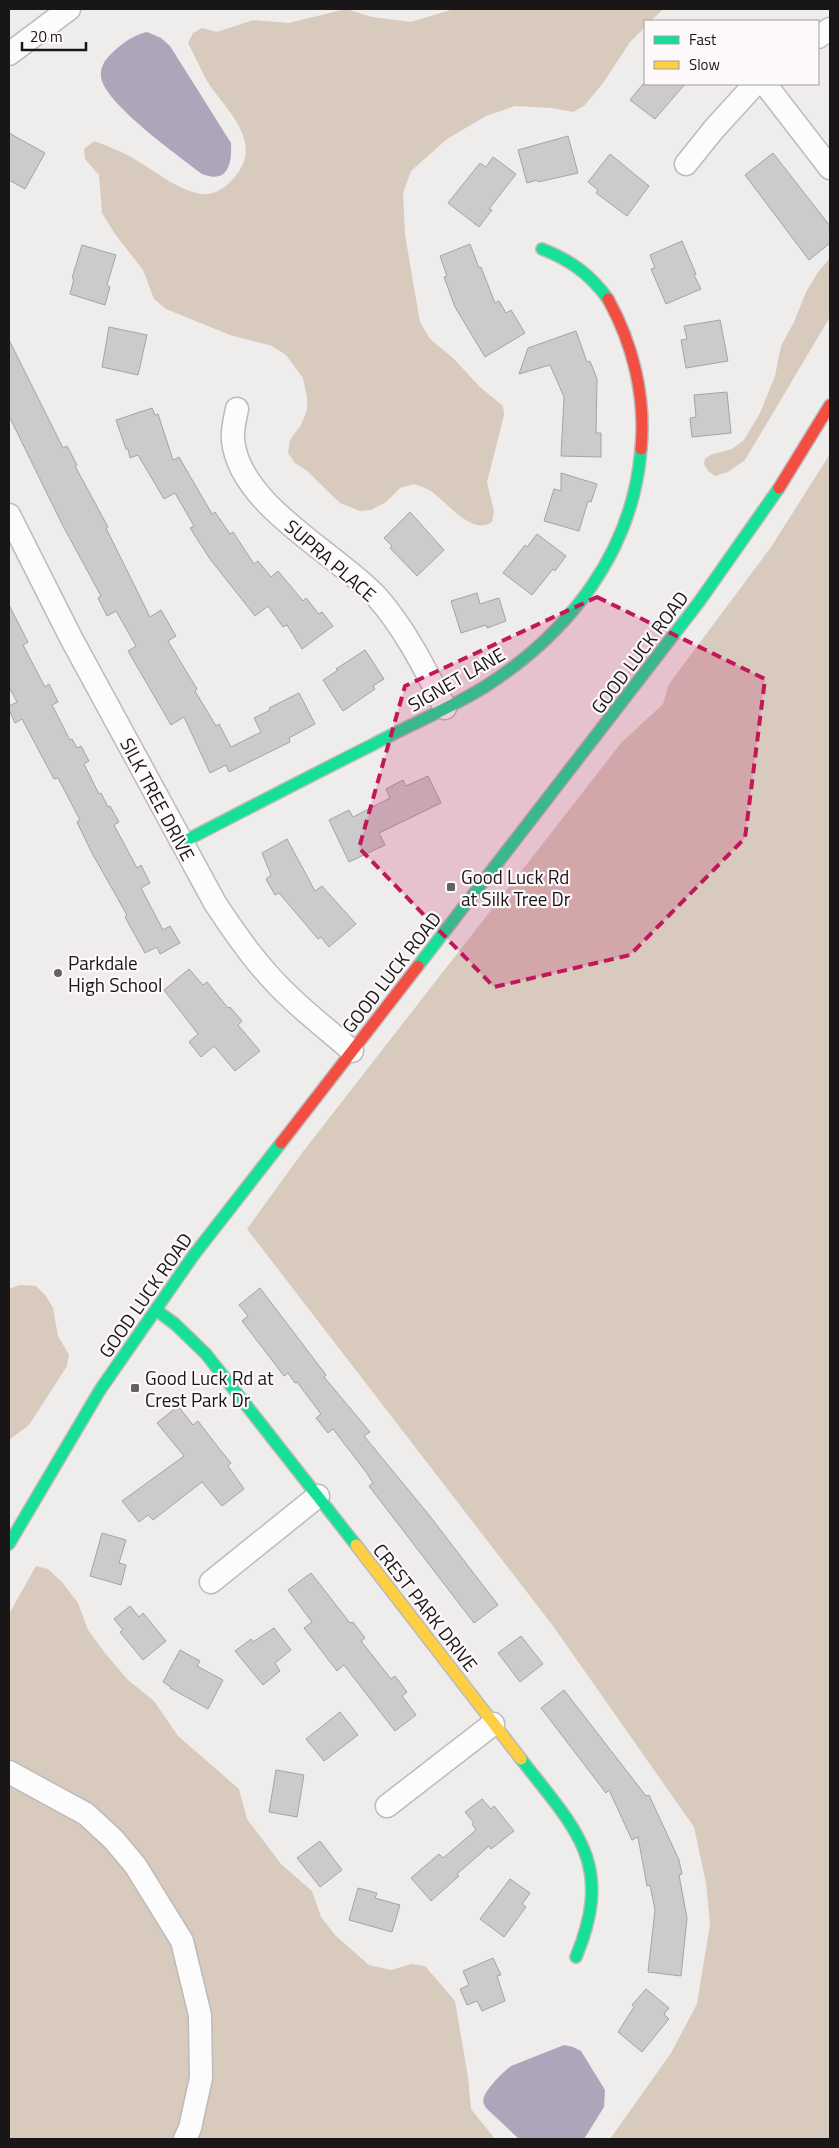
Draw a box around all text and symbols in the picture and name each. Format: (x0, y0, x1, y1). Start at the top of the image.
scale bar (22, 20, 86, 52)
legend (644, 20, 819, 85)
text: 20 m (30, 25, 63, 48)
text: Fast (689, 28, 717, 51)
text: Slow (689, 53, 720, 76)
street label: SUPRA PLACE (279, 512, 383, 608)
street label: GOOD LUCK ROAD (583, 584, 695, 720)
street label: SIGNET LANE (402, 639, 510, 719)
street label: SILK TREE DRIVE (113, 732, 203, 866)
place label: Good Luck Rd at Silk Tree Dr (461, 862, 571, 913)
marker: Good Luck Rd at Silk Tree Dr (445, 881, 457, 893)
street label: GOOD LUCK ROAD (334, 905, 448, 1039)
place label: Parkdale High School (68, 948, 162, 999)
marker: Parkdale High School (52, 967, 64, 979)
street label: GOOD LUCK ROAD (91, 1226, 199, 1364)
place label: Good Luck Rd at Crest Park Dr (145, 1363, 274, 1414)
marker: Good Luck Rd at Crest Park Dr (129, 1382, 141, 1394)
street label: CREST PARK DRIVE (367, 1537, 485, 1677)

